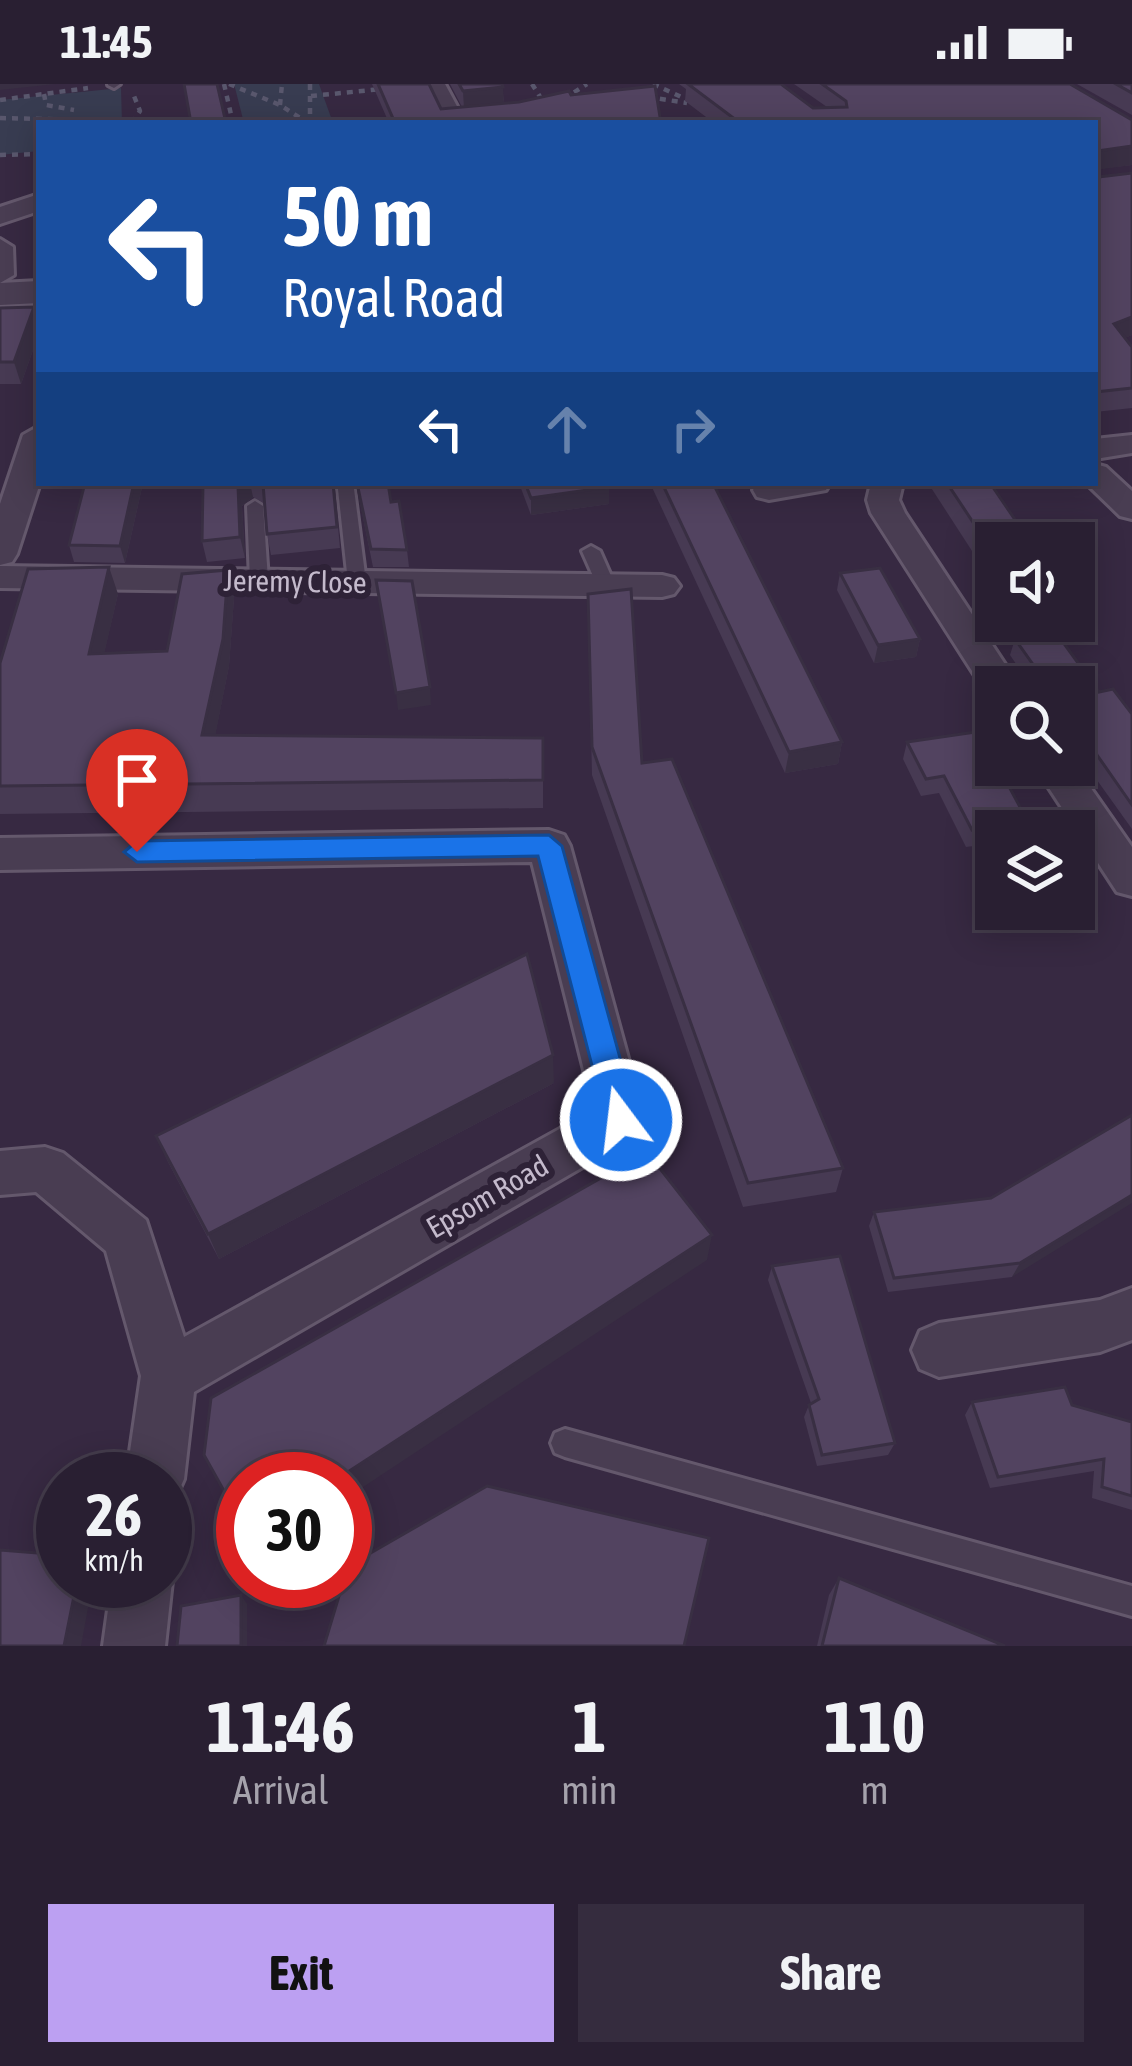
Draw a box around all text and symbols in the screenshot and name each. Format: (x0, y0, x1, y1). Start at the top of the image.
text: 11:45 (60, 16, 153, 68)
icon: left (84, 168, 240, 324)
text: 50 m (282, 168, 433, 264)
text: Royal Road (282, 267, 505, 328)
icon: left (408, 396, 474, 462)
icon: ahead (534, 396, 600, 462)
icon: right (660, 396, 726, 462)
map controls (975, 522, 1095, 930)
button: sound (975, 522, 1095, 642)
street label: Jeremy Close (223, 563, 367, 599)
button: search (975, 666, 1095, 786)
pin (86, 729, 188, 852)
icon: arrive (104, 747, 170, 813)
button: layers (975, 810, 1095, 930)
position arrow (558, 1057, 684, 1183)
street label: Epsom Road (420, 1148, 554, 1244)
speed limit sign: 30 (216, 1452, 372, 1608)
text: 26 (86, 1480, 142, 1549)
text: km/h (84, 1543, 144, 1577)
text: 11:46 (207, 1685, 355, 1767)
text: 1 (572, 1685, 606, 1767)
text: 110 (824, 1685, 925, 1767)
text: Arrival (233, 1768, 328, 1812)
text: min (561, 1768, 617, 1812)
text: m (861, 1768, 889, 1812)
button: Exit (48, 1904, 554, 2042)
button: Share (578, 1904, 1084, 2042)

